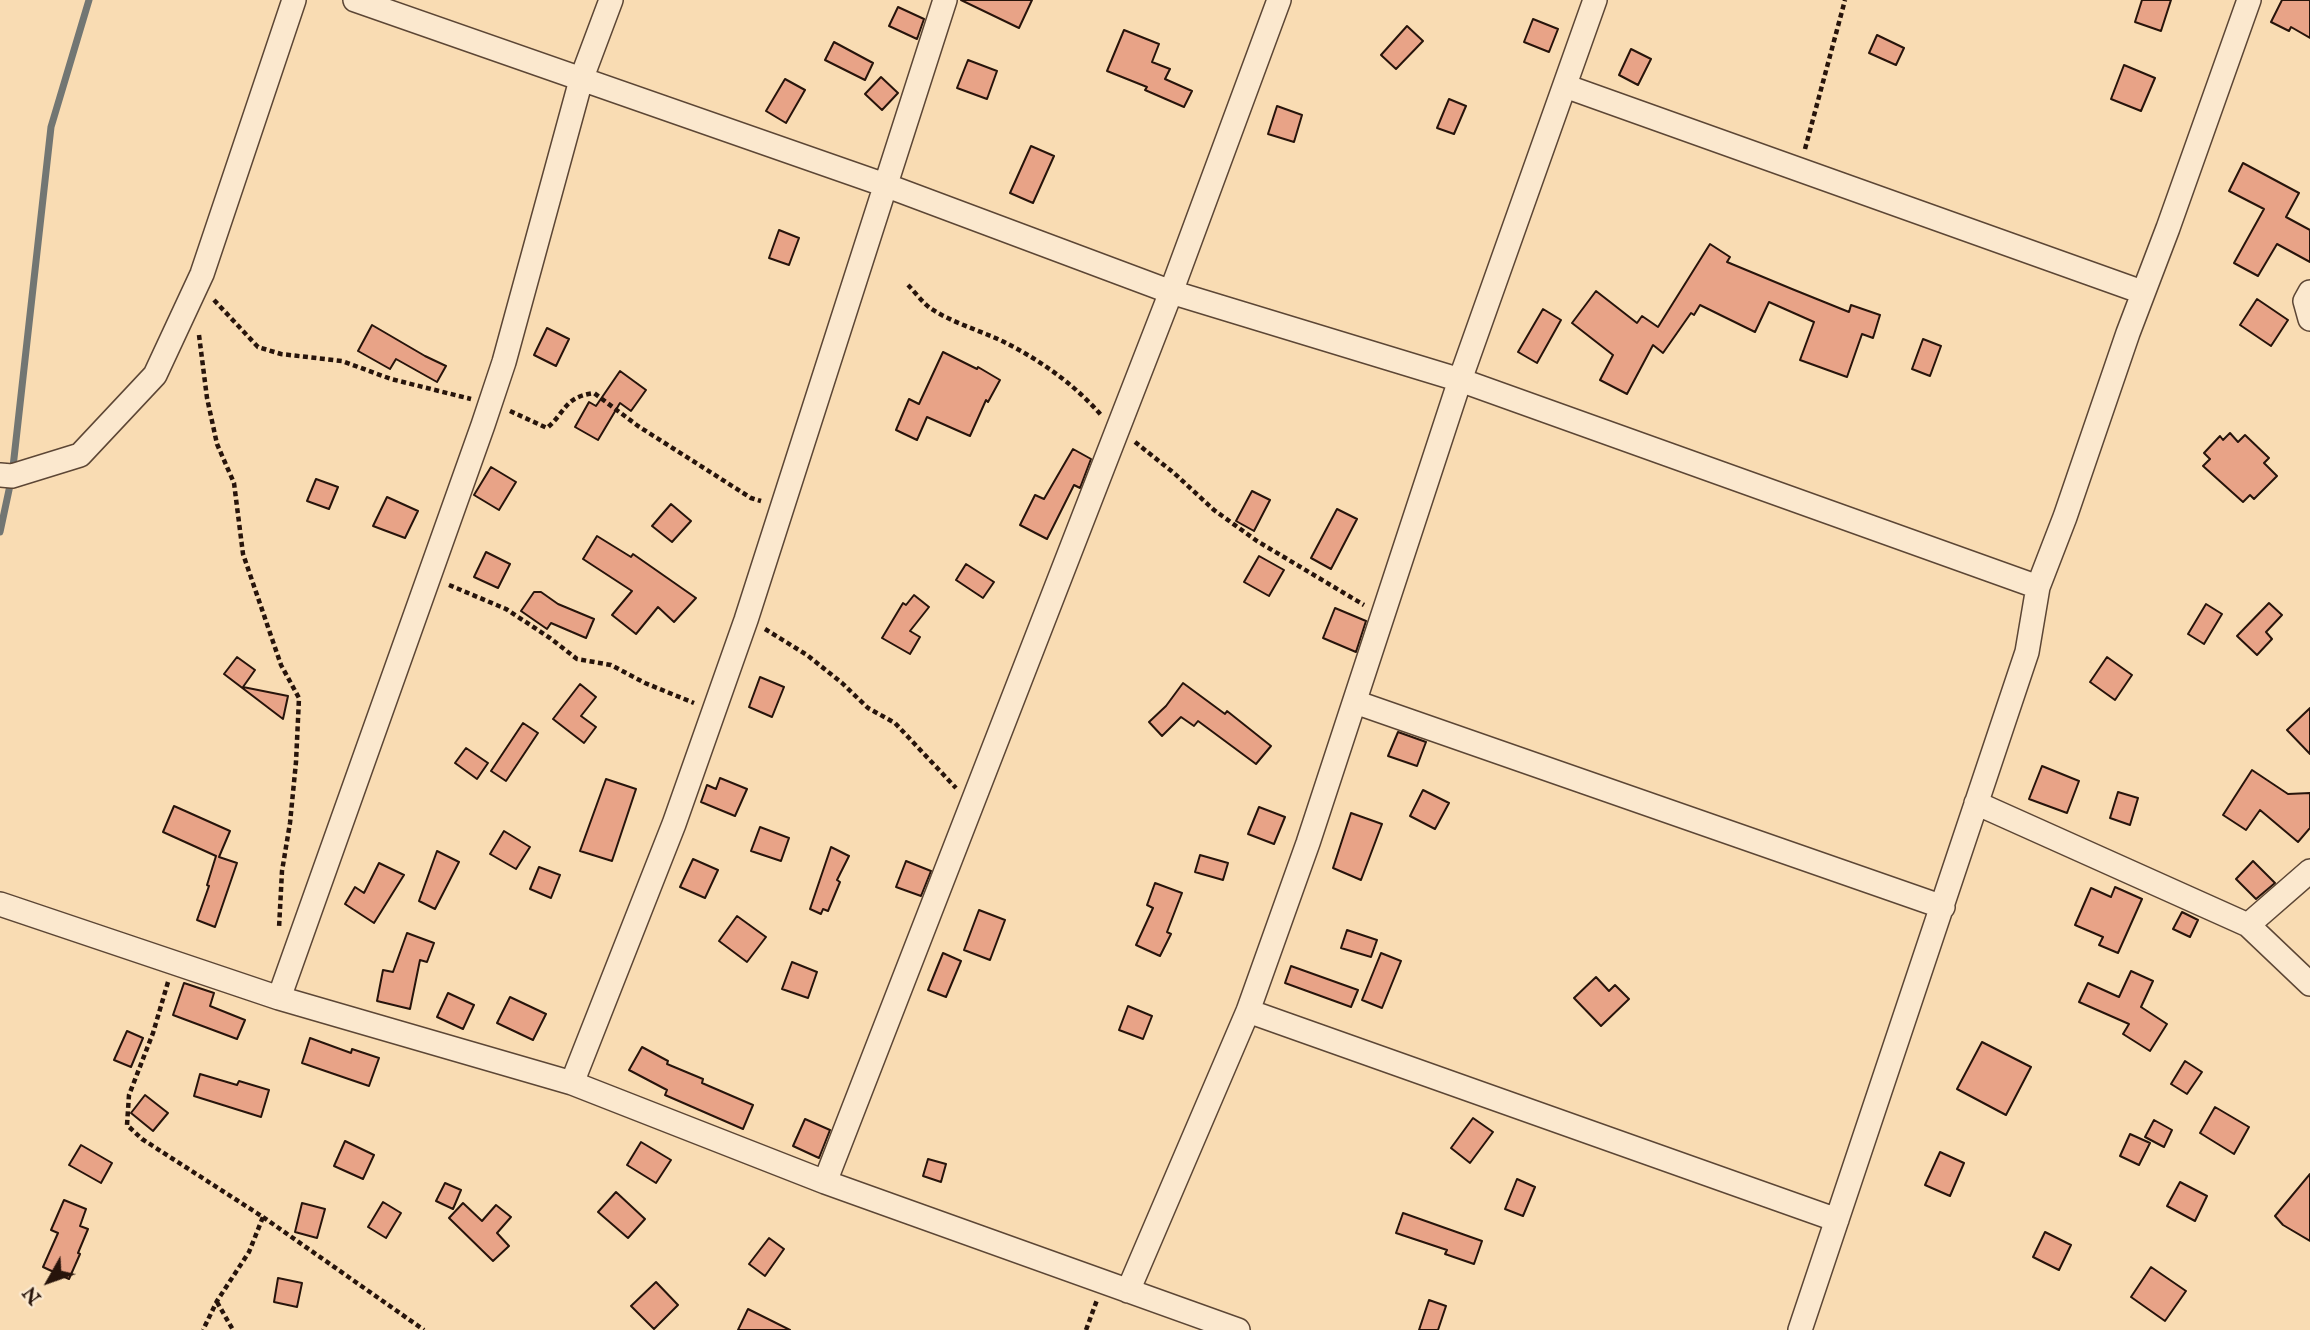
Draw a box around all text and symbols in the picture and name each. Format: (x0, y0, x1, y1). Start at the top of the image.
north arrow (14, 1246, 84, 1316)
text: N (18, 1280, 47, 1309)

